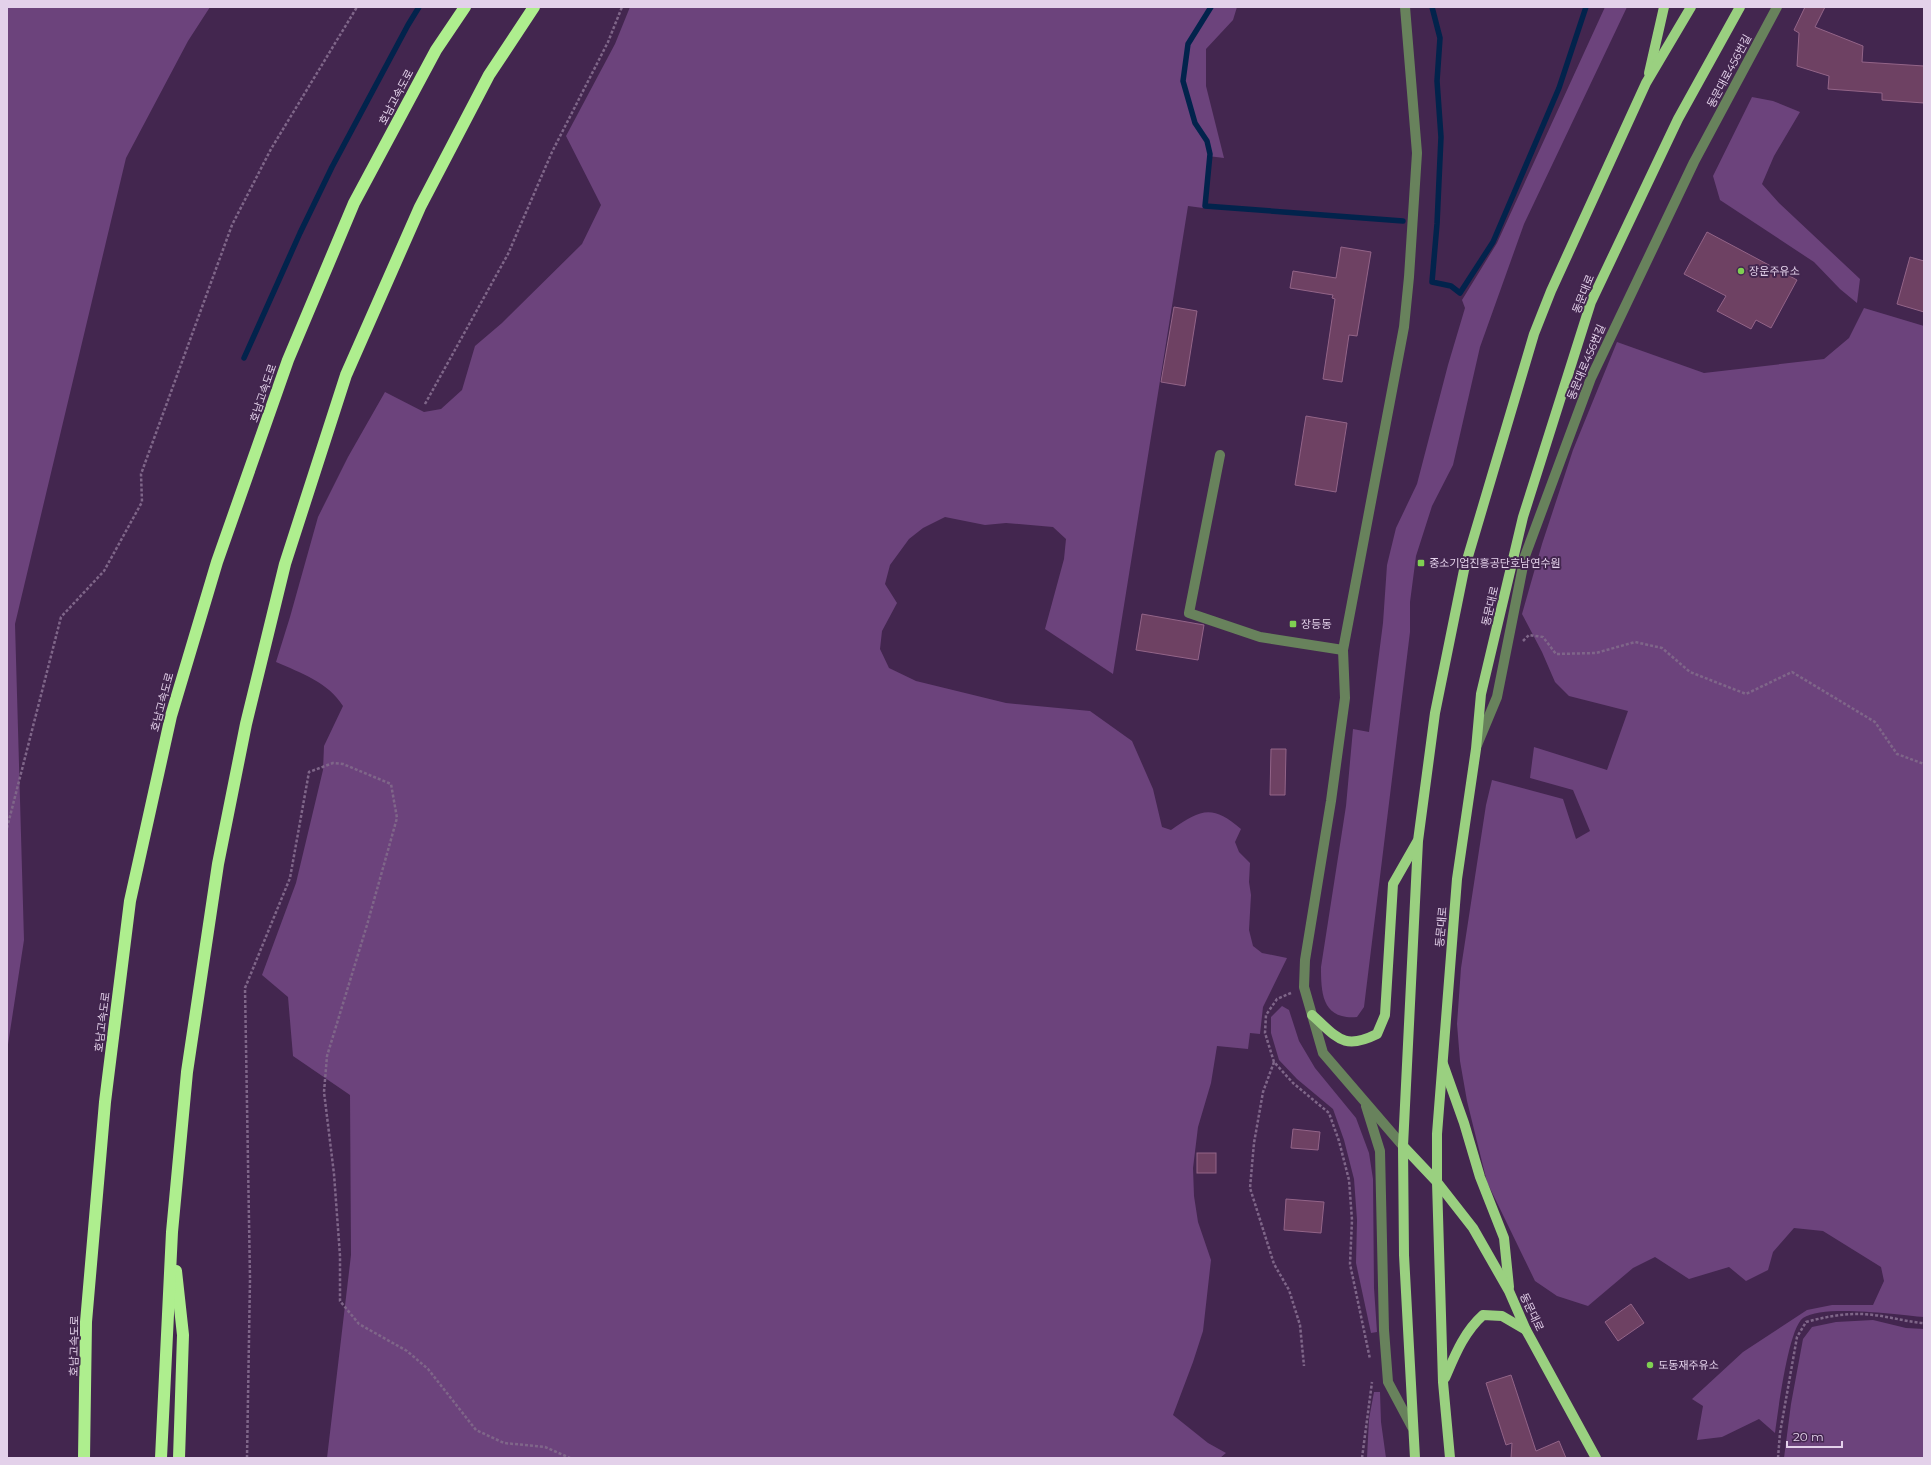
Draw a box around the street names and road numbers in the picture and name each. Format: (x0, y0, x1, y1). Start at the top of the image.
street label: 동문대로456번길 (1704, 32, 1754, 110)
street label: 호남고속도로 (376, 67, 416, 127)
street label: 동문대로 (1569, 273, 1597, 315)
street label: 동문대로456번길 (1564, 322, 1608, 402)
street label: 호남고속도로 (246, 362, 280, 424)
street label: 동문대로 (1479, 585, 1501, 627)
street label: 호남고속도로 (147, 671, 177, 733)
street label: 동문대로 (1432, 906, 1450, 948)
street label: 호남고속도로 (91, 991, 113, 1053)
street label: 동문대로 (1517, 1291, 1547, 1333)
street label: 호남고속도로 (66, 1316, 82, 1376)

